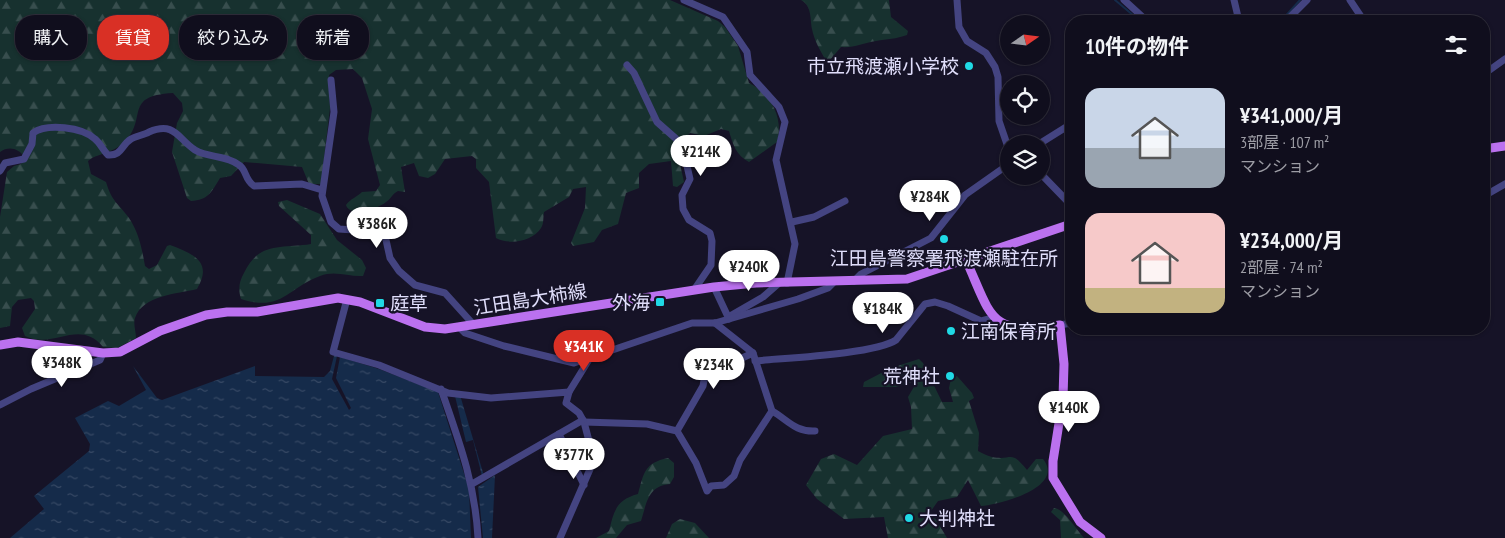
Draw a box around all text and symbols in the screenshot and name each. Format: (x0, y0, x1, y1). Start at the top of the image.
chip: 購入 (15, 15, 87, 60)
chip: 賃貸 (97, 15, 169, 60)
chip: 絞り込み (179, 15, 287, 60)
chip: 新着 (297, 15, 369, 60)
north arrow (1000, 15, 1050, 65)
map controls (1000, 15, 1050, 185)
icon: filters (1442, 31, 1470, 59)
text: 10件の物件 (1085, 33, 1189, 60)
place label: 市立飛渡瀬小学校 (807, 54, 959, 78)
marker: 市立飛渡瀬小学校 (963, 60, 975, 72)
button: locate (1000, 75, 1050, 125)
text: ¥341,000/月 (1240, 102, 1343, 129)
icon: home (1125, 108, 1185, 168)
text: 3部屋 · 107 m² (1240, 132, 1329, 152)
pin: ¥214K (666, 134, 736, 177)
button: layers (1000, 135, 1050, 185)
text: ¥214K (682, 141, 720, 161)
text: マンション (1240, 156, 1320, 176)
pin: ¥284K (895, 180, 965, 222)
text: ¥284K (911, 186, 949, 206)
pin: ¥386K (342, 206, 412, 249)
text: ¥386K (358, 213, 396, 233)
text: ¥234,000/月 (1240, 227, 1343, 254)
marker: 江田島警察署飛渡瀬駐在所 (938, 233, 950, 245)
icon: home (1125, 233, 1185, 293)
place label: 江田島警察署飛渡瀬駐在所 (830, 246, 1058, 270)
pin: ¥240K (714, 250, 784, 292)
text: ¥240K (730, 256, 768, 276)
text: 2部屋 · 74 m² (1240, 257, 1323, 277)
street label: 江田島大柿線 (472, 278, 588, 320)
text: マンション (1240, 281, 1320, 301)
place label: 外海 (612, 290, 650, 314)
place label: 庭草 (390, 291, 428, 315)
pin: ¥184K (848, 292, 918, 334)
marker: 外海 (654, 296, 666, 308)
marker: 庭草 (374, 297, 386, 309)
text: ¥184K (864, 298, 902, 318)
place label: 江南保育所 (961, 319, 1056, 343)
marker: 江南保育所 (945, 325, 957, 337)
pin: ¥341K (549, 330, 619, 372)
text: ¥341K (565, 336, 603, 356)
pin: ¥348K (27, 346, 97, 388)
pin: ¥234K (679, 348, 749, 390)
text: ¥348K (43, 352, 81, 372)
text: ¥234K (695, 354, 733, 374)
place label: 荒神社 (883, 364, 940, 388)
marker: 荒神社 (944, 370, 956, 382)
pin: ¥140K (1034, 390, 1104, 433)
text: ¥140K (1050, 397, 1088, 417)
pin: ¥377K (539, 438, 609, 480)
text: ¥377K (555, 444, 593, 464)
place label: 大判神社 (919, 506, 995, 530)
marker: 大判神社 (903, 512, 915, 524)

